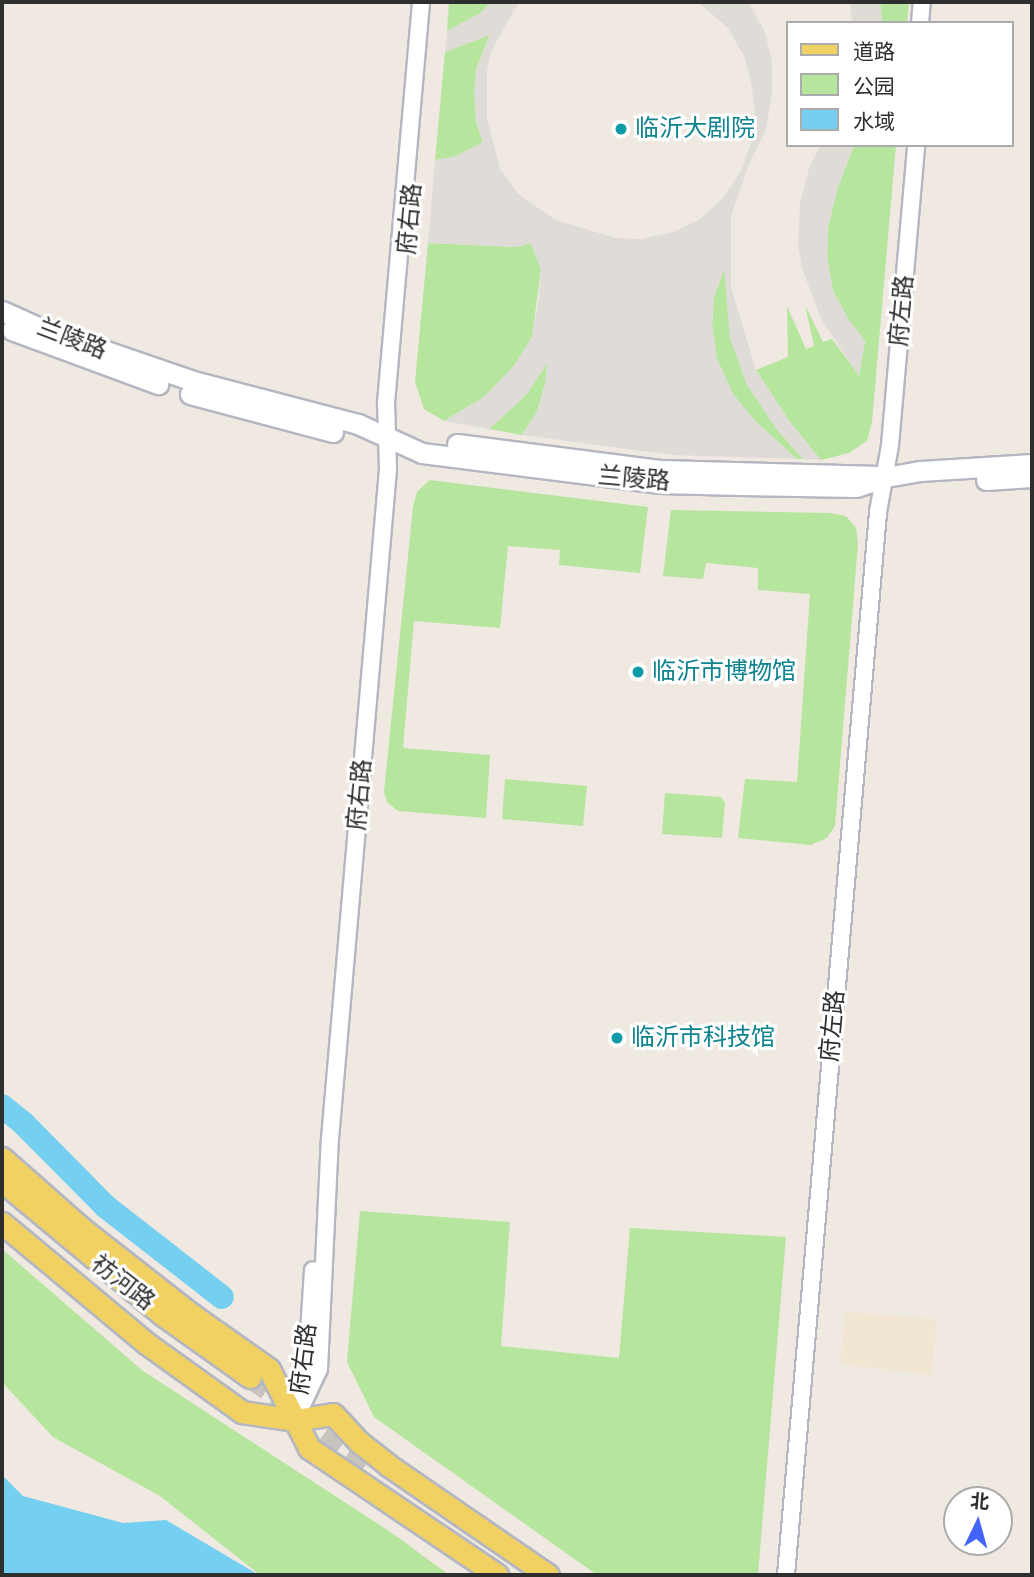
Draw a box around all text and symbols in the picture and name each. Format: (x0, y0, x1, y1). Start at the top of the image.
legend (786, 21, 1013, 147)
text: 道路 (853, 40, 895, 64)
text: 公园 (853, 75, 895, 99)
text: 水域 (853, 110, 895, 134)
place label: 临沂大剧院 (635, 115, 755, 143)
marker: 临沂大剧院 (613, 121, 629, 137)
street label: 府右路 (393, 182, 427, 256)
street label: 府左路 (885, 274, 919, 348)
street label: 兰陵路 (33, 313, 111, 365)
street label: 兰陵路 (597, 462, 671, 496)
place label: 临沂市博物馆 (652, 658, 796, 686)
marker: 临沂市博物馆 (630, 664, 646, 680)
street label: 府右路 (343, 758, 377, 832)
street label: 府左路 (816, 989, 850, 1063)
place label: 临沂市科技馆 (631, 1024, 775, 1052)
marker: 临沂市科技馆 (609, 1030, 625, 1046)
street label: 祊河路 (86, 1249, 160, 1317)
street label: 府右路 (285, 1322, 323, 1396)
north arrow (943, 1486, 1013, 1556)
text: 北 (969, 1490, 990, 1514)

